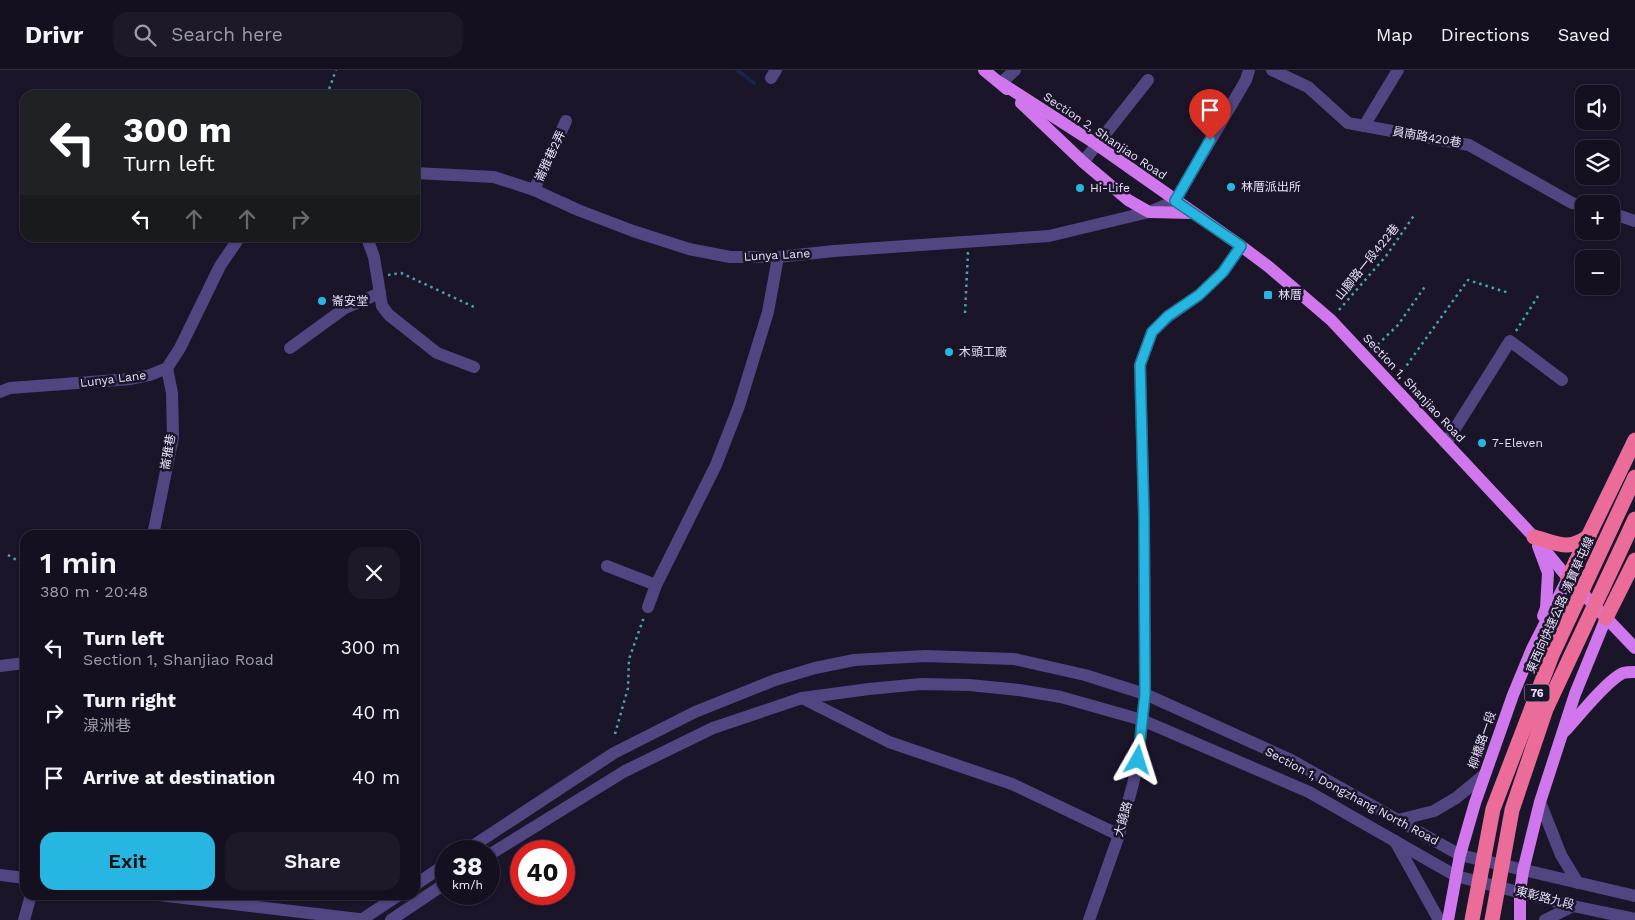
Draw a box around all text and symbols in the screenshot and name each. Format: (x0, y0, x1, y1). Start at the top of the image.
search box (113, 12, 463, 57)
text: Drivr (25, 21, 83, 49)
icon: search (131, 21, 159, 49)
text: Search here (171, 23, 283, 46)
text: Map (1376, 24, 1413, 45)
text: Directions (1441, 24, 1530, 45)
text: Saved (1558, 24, 1610, 45)
map controls (1575, 85, 1620, 295)
button: sound (1575, 85, 1620, 130)
street label: Section 2, Shanjiao Road (1041, 89, 1169, 183)
pin (1189, 89, 1231, 140)
icon: arrive (1196, 96, 1224, 124)
text: 300 m (123, 109, 232, 151)
icon: left (40, 110, 105, 175)
street label: 員南路420巷 (1391, 124, 1463, 150)
street label: 崙雅巷2弄 (532, 128, 568, 184)
button: layers (1575, 140, 1620, 185)
text: Turn left (123, 151, 215, 176)
place label: 林厝派出所 (1241, 180, 1301, 194)
place label: Hi-Life (1090, 181, 1130, 195)
marker: 林厝派出所 (1225, 181, 1237, 193)
marker: Hi-Life (1074, 182, 1086, 194)
button: + (1575, 195, 1620, 240)
icon: left (127, 205, 155, 233)
icon: ahead (180, 205, 208, 233)
icon: ahead (233, 205, 261, 233)
icon: right (286, 205, 314, 233)
street label: 山腳路一段422巷 (1332, 221, 1402, 303)
street label: Lunya Lane (743, 246, 811, 264)
button: − (1575, 250, 1620, 295)
place label: 林厝 (1278, 288, 1302, 302)
marker: 林厝 (1262, 289, 1274, 301)
place label: 崙安堂 (332, 294, 368, 308)
marker: 崙安堂 (316, 295, 328, 307)
street label: Section 1, Shanjiao Road (1360, 331, 1468, 445)
place label: 木頭工廠 (959, 345, 1007, 359)
marker: 木頭工廠 (943, 346, 955, 358)
street label: Lunya Lane (79, 368, 147, 390)
street label: 崙雅巷 (158, 433, 178, 471)
place label: 7-Eleven (1492, 436, 1543, 450)
marker: 7-Eleven (1476, 437, 1488, 449)
street label: 東西向快速公路 漢寶草屯線 (1523, 535, 1597, 675)
text: 1 min (40, 545, 117, 580)
button: close (348, 547, 400, 599)
text: 380 m · 20:48 (40, 582, 148, 601)
text: Turn left (83, 627, 164, 650)
icon: left (40, 634, 68, 662)
text: 300 m (341, 636, 400, 659)
text: Section 1, Shanjiao Road (83, 650, 274, 669)
road number: 76 (1524, 684, 1550, 702)
text: Turn right (83, 689, 176, 712)
icon: right (40, 699, 68, 727)
text: 40 m (352, 701, 400, 724)
street label: 柳橋路一段 (1466, 709, 1498, 771)
text: 湶洲巷 (83, 716, 131, 735)
position arrow (1111, 733, 1163, 785)
street label: Section 1, Dongzhang North Road (1263, 744, 1441, 848)
icon: arrive (40, 764, 68, 792)
text: Arrive at destination (83, 766, 275, 789)
text: 40 m (352, 766, 400, 789)
street label: 大饒路 (1111, 800, 1135, 838)
button: Exit (40, 832, 215, 890)
button: Share (225, 832, 400, 890)
speed limit sign: 40 (510, 840, 575, 905)
text: 38 (452, 852, 483, 881)
text: km/h (452, 878, 483, 892)
street label: 東彰路九段 (1514, 884, 1576, 912)

